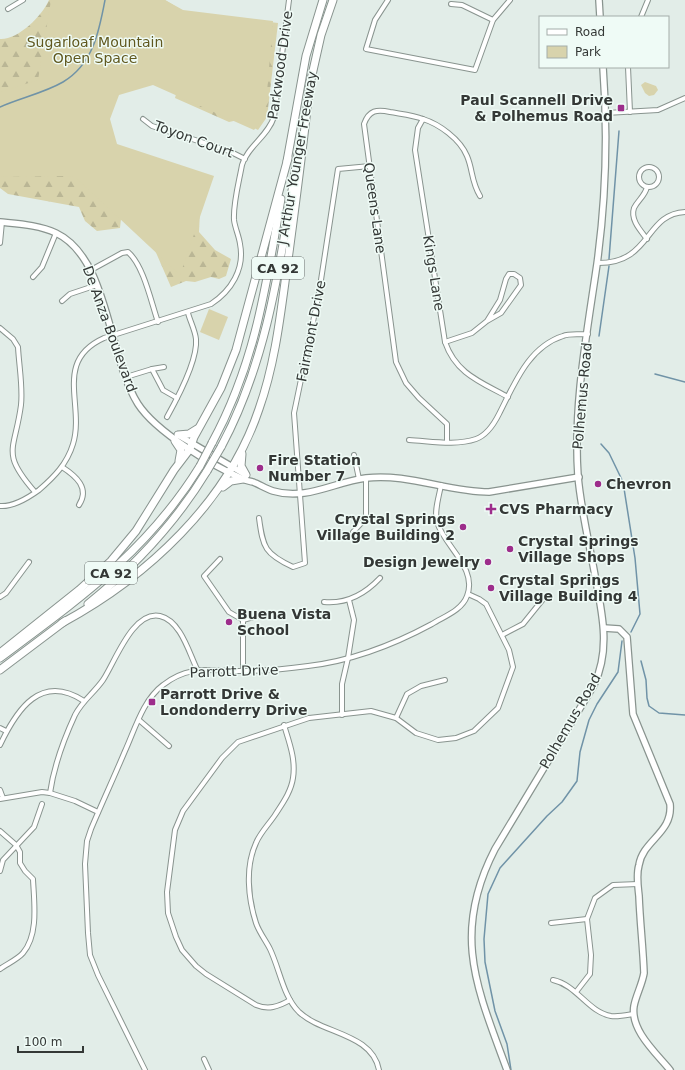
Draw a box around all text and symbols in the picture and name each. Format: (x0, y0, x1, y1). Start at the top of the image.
street label: Parkwood Drive (264, 10, 296, 120)
legend (539, 16, 669, 68)
text: Road (575, 25, 605, 39)
park label: Sugarloaf Mountain Open Space (27, 34, 163, 66)
text: Park (575, 45, 601, 59)
street label: J Arthur Younger Freeway (274, 70, 320, 247)
place label: Paul Scannell Drive & Polhemus Road (460, 92, 613, 124)
marker: Paul Scannell Drive & Polhemus Road (616, 103, 626, 113)
street label: Toyon Court (151, 117, 236, 161)
street label: Queens Lane (361, 162, 389, 254)
street label: Kings Lane (420, 234, 448, 312)
road number: CA 92 (252, 257, 304, 279)
street label: De Anza Boulevard (80, 264, 140, 394)
street label: Fairmont Drive (293, 279, 329, 383)
street label: Polhemus Road (569, 342, 595, 450)
place label: Fire Station Number 7 (268, 452, 361, 484)
marker: Fire Station Number 7 (255, 463, 265, 473)
place label: Chevron (606, 476, 671, 492)
marker: Chevron (593, 479, 603, 489)
place label: CVS Pharmacy (499, 501, 613, 517)
marker: CVS Pharmacy (486, 504, 496, 514)
place label: Crystal Springs Village Building 2 (317, 511, 455, 543)
marker: Crystal Springs Village Building 2 (458, 522, 468, 532)
place label: Crystal Springs Village Shops (518, 533, 639, 565)
marker: Crystal Springs Village Shops (505, 544, 515, 554)
place label: Design Jewelry (363, 554, 480, 570)
marker: Design Jewelry (483, 557, 493, 567)
road number: CA 92 (85, 562, 137, 584)
place label: Crystal Springs Village Building 4 (499, 572, 638, 604)
marker: Crystal Springs Village Building 4 (486, 583, 496, 593)
place label: Buena Vista School (237, 606, 331, 638)
marker: Buena Vista School (224, 617, 234, 627)
street label: Parrott Drive (189, 661, 279, 681)
street label: Polhemus Road (536, 671, 604, 771)
place label: Parrott Drive & Londonderry Drive (160, 686, 307, 718)
marker: Parrott Drive & Londonderry Drive (147, 697, 157, 707)
scale bar (18, 1028, 83, 1054)
text: 100 m (24, 1035, 62, 1049)

